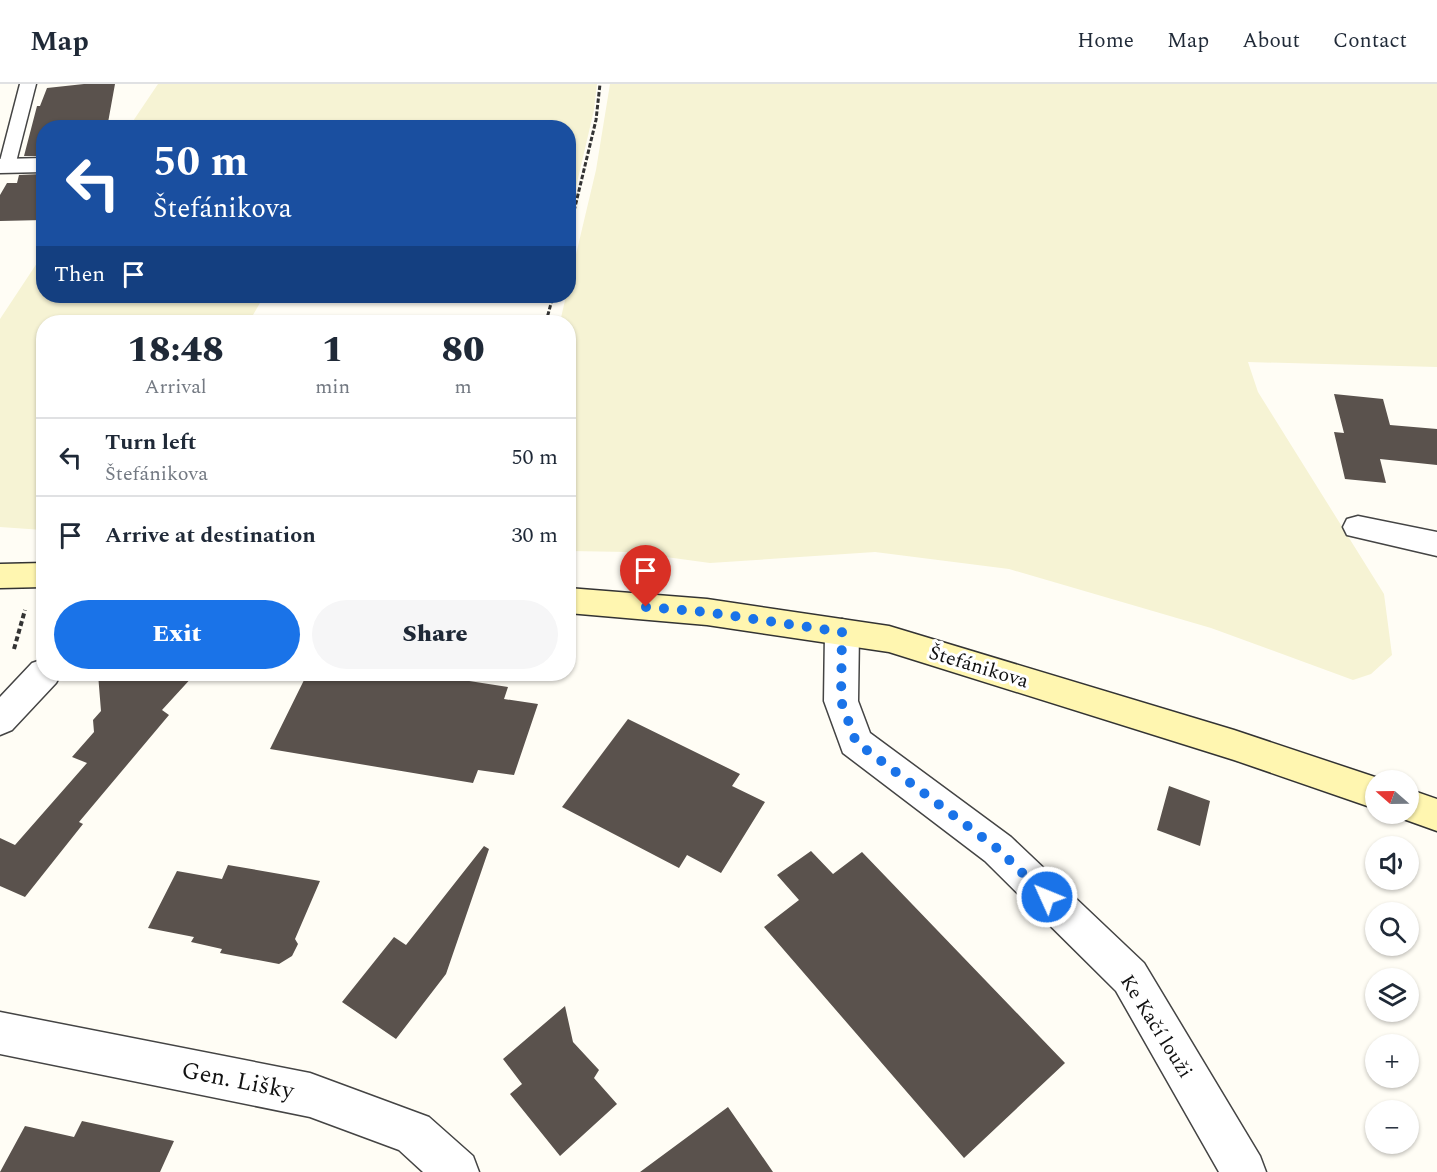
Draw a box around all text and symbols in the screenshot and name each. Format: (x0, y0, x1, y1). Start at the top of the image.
text: Map (30, 20, 89, 63)
text: Home (1077, 25, 1134, 57)
text: Map (1167, 25, 1209, 57)
text: About (1242, 25, 1300, 57)
text: Contact (1333, 25, 1407, 57)
text: 50 m (153, 131, 248, 194)
icon: left (54, 144, 132, 222)
text: Štefánikova (153, 188, 292, 230)
text: Then (54, 258, 105, 291)
icon: arrive (117, 258, 150, 291)
text: 18:48 (127, 323, 224, 378)
text: 1 (322, 323, 343, 378)
text: 80 (441, 323, 485, 378)
text: Arrival (144, 372, 207, 402)
text: min (315, 372, 350, 402)
text: m (454, 372, 472, 402)
text: Turn left (105, 426, 197, 459)
icon: left (54, 441, 87, 474)
text: 50 m (512, 441, 558, 474)
text: Štefánikova (105, 459, 208, 489)
icon: arrive (54, 519, 87, 552)
text: Arrive at destination (105, 519, 316, 552)
text: 30 m (512, 519, 558, 552)
pin (620, 545, 671, 607)
icon: arrive (629, 554, 662, 587)
button: Exit (54, 600, 300, 669)
button: Share (312, 600, 558, 669)
street label: Štefánikova (925, 638, 1033, 696)
north arrow (1365, 770, 1419, 824)
map controls (1365, 770, 1419, 1154)
button: sound (1365, 836, 1419, 890)
position arrow (1015, 865, 1079, 929)
button: search (1365, 902, 1419, 956)
button: layers (1365, 968, 1419, 1022)
street label: Ke Kačí louži (1112, 969, 1200, 1084)
button: + (1365, 1034, 1419, 1088)
street label: Gen. Lišky (178, 1052, 299, 1110)
button: − (1365, 1100, 1419, 1154)

